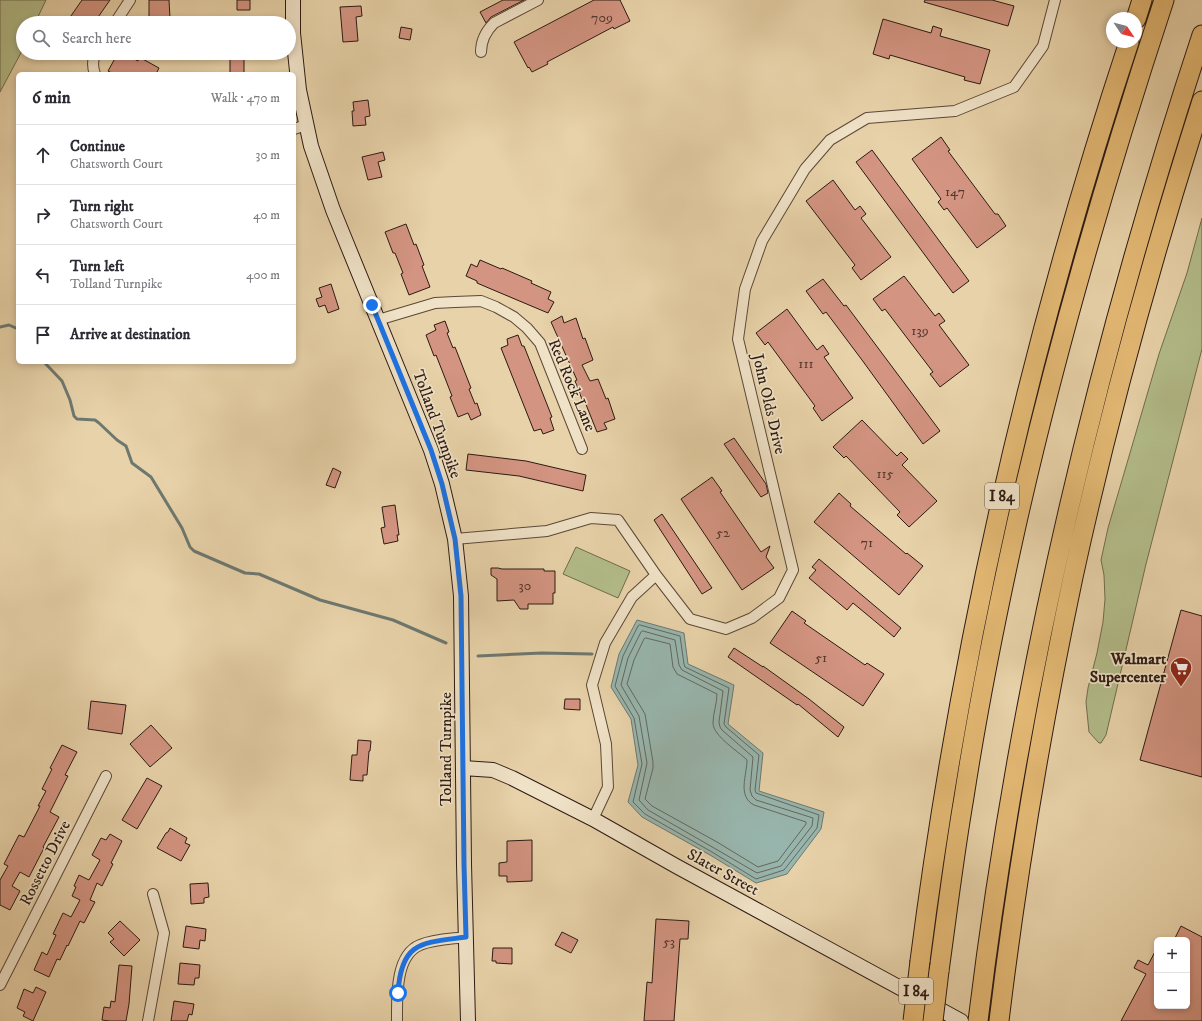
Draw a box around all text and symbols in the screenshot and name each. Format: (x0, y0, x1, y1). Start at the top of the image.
house number: 709 (591, 9, 613, 27)
north arrow (1106, 12, 1142, 48)
search box (16, 16, 296, 60)
icon: search (30, 27, 52, 49)
text: Search here (62, 29, 131, 48)
text: 6 min (32, 87, 71, 109)
text: Walk · 470 m (211, 90, 280, 106)
text: Continue (70, 137, 125, 156)
icon: ahead (32, 144, 54, 166)
text: 30 m (256, 147, 280, 163)
text: Chatsworth Court (70, 156, 163, 172)
house number: 147 (945, 183, 965, 201)
text: Turn right (70, 197, 133, 216)
icon: right (32, 204, 54, 226)
text: 40 m (253, 207, 280, 223)
text: Chatsworth Court (70, 216, 163, 232)
text: Turn left (70, 257, 124, 276)
icon: left (32, 264, 54, 286)
text: 400 m (246, 267, 280, 283)
text: Tolland Turnpike (70, 276, 162, 292)
route end (363, 296, 381, 314)
house number: 139 (911, 322, 929, 340)
icon: arrive (32, 324, 54, 346)
text: Arrive at destination (70, 325, 190, 344)
street label: Red Rock Lane (544, 336, 601, 435)
street label: John Olds Drive (747, 350, 790, 456)
house number: 111 (798, 355, 814, 373)
street label: Tolland Turnpike (408, 367, 466, 481)
house number: 115 (876, 465, 894, 483)
road number: I 84 (985, 483, 1019, 509)
house number: 52 (716, 524, 730, 542)
house number: 71 (861, 534, 873, 552)
house number: 30 (519, 577, 531, 595)
house number: 51 (815, 649, 827, 667)
place label: Walmart Supercenter (1090, 649, 1167, 687)
supermarket icon: Walmart Supercenter (1168, 655, 1194, 688)
street label: Tolland Turnpike (436, 692, 456, 806)
street label: Rossetto Drive (15, 817, 75, 909)
street label: Slater Street (684, 844, 762, 900)
house number: 53 (663, 933, 675, 951)
map controls (1154, 937, 1190, 1009)
button: + (1154, 937, 1190, 973)
button: − (1154, 973, 1190, 1009)
road number: I 84 (899, 978, 933, 1004)
route start (389, 984, 407, 1002)

